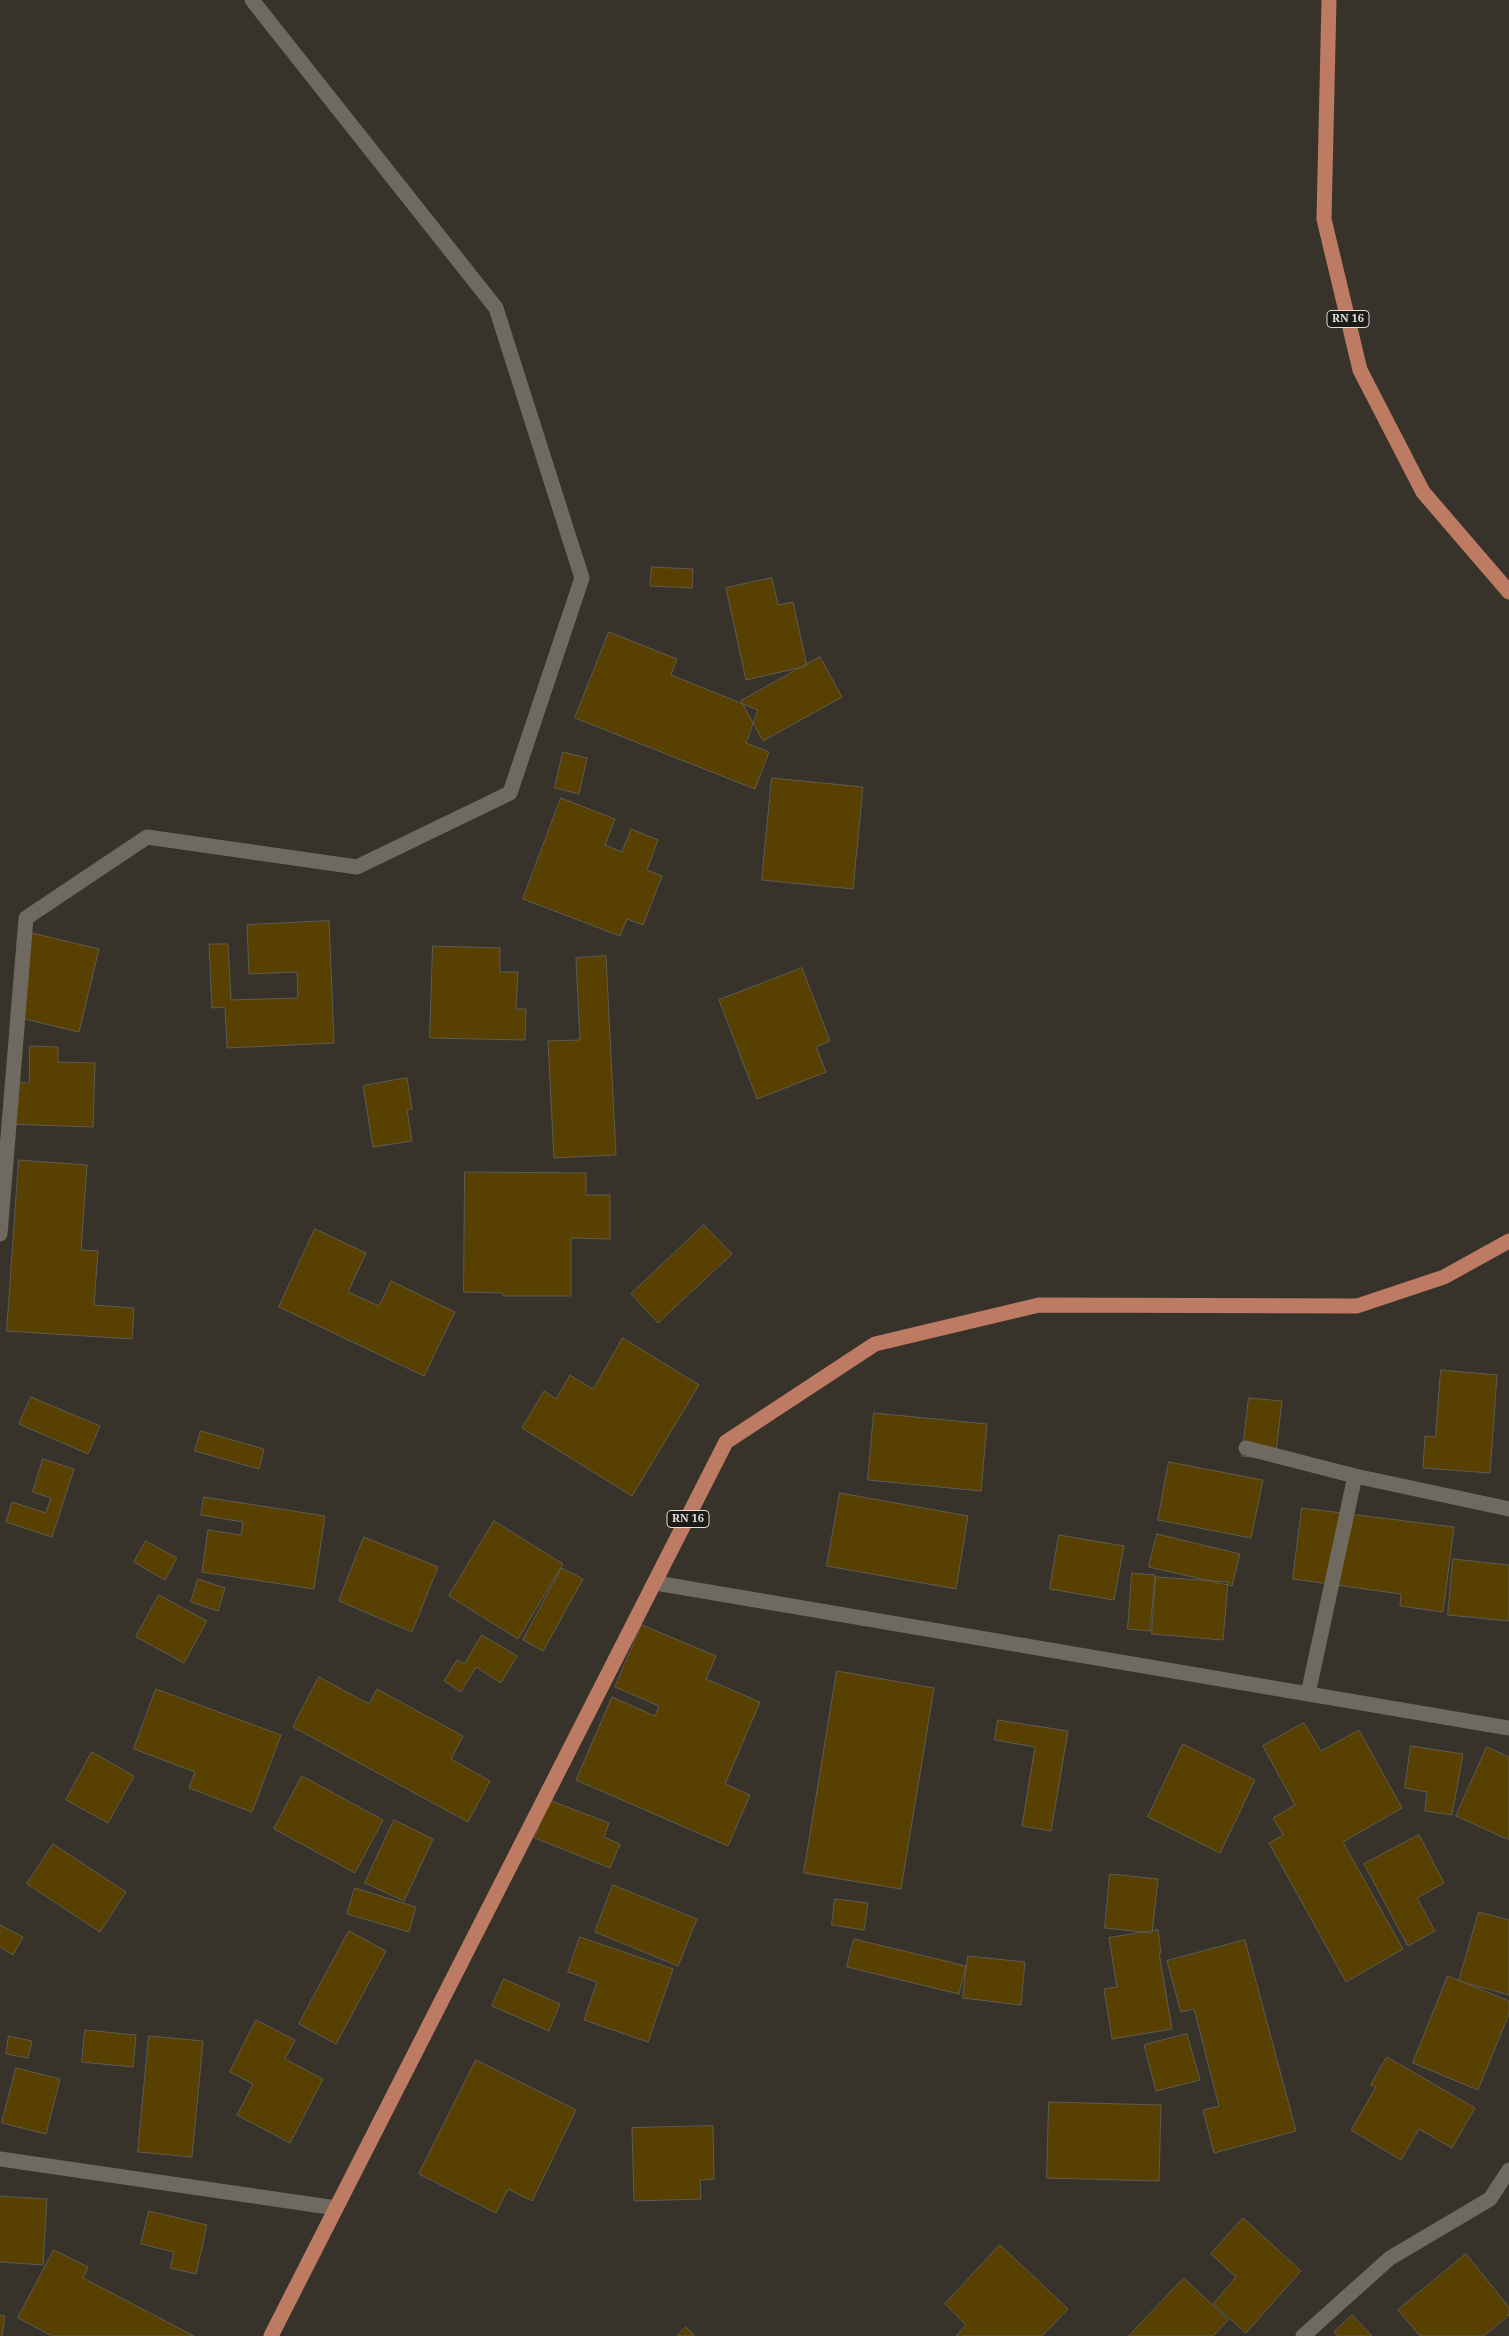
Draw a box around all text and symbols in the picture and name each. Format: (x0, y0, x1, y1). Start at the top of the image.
road number: RN 16 (1327, 310, 1369, 328)
road number: RN 16 (667, 1510, 709, 1528)

